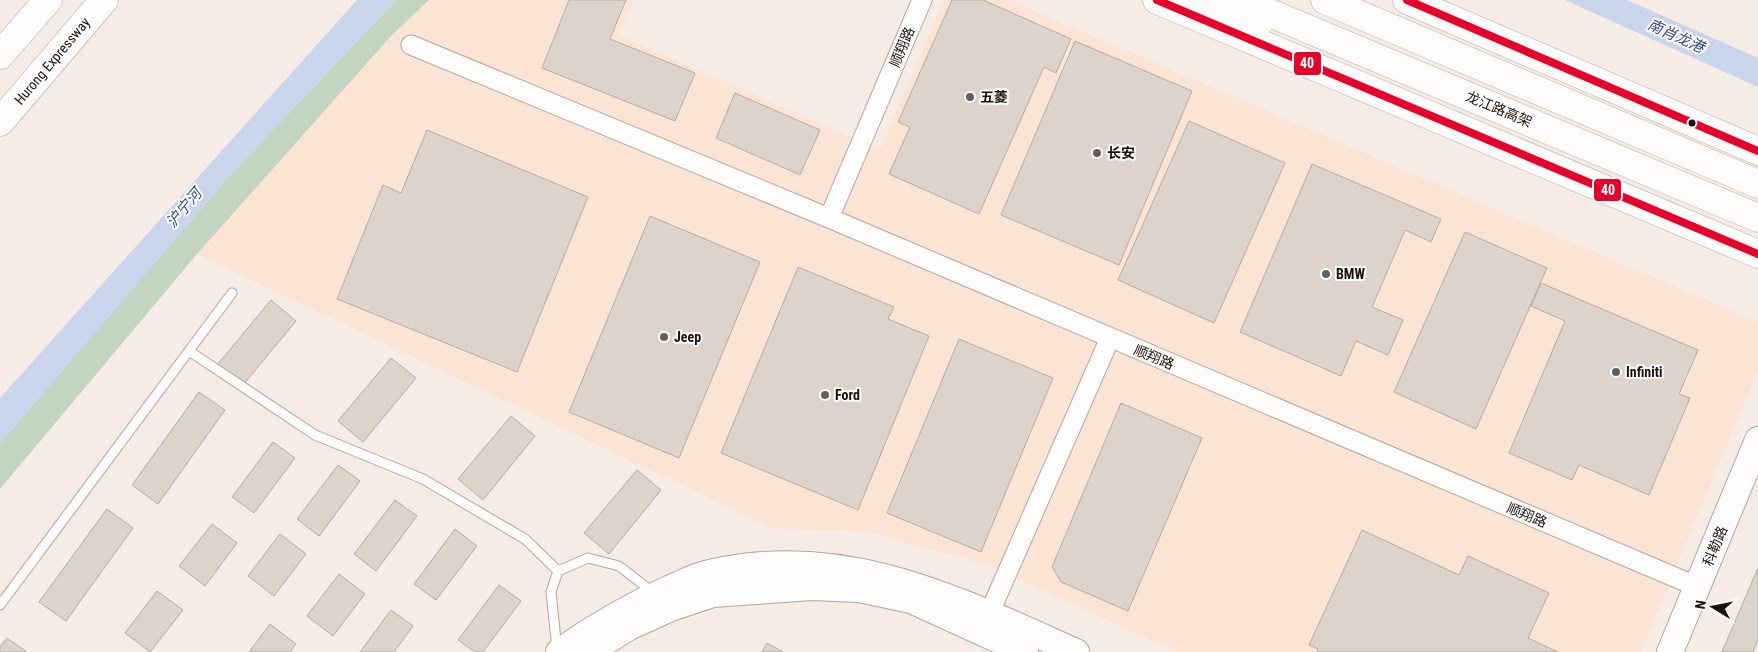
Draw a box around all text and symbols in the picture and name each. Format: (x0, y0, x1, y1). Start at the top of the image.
street label: Hurong Expressway (11, 14, 93, 108)
water label: 南肖龙港 (1645, 16, 1709, 57)
street label: 顺翔路 (886, 25, 918, 69)
line badge: 40 (1293, 51, 1322, 76)
text: 40 (1300, 55, 1314, 71)
street label: 龙江路高架 (1464, 88, 1534, 130)
place label: 五菱 (980, 89, 1008, 105)
marker: 五菱 (964, 91, 976, 103)
unlabelled marker (1687, 118, 1697, 128)
place label: 长安 (1107, 145, 1135, 161)
marker: 长安 (1091, 147, 1103, 159)
line badge: 40 (1593, 178, 1622, 202)
text: 40 (1601, 182, 1615, 198)
water label: 沪宁河 (163, 183, 207, 231)
place label: BMW (1336, 266, 1365, 282)
marker: BMW (1320, 268, 1332, 280)
place label: Jeep (674, 329, 701, 345)
marker: Jeep (658, 331, 670, 343)
street label: 顺翔路 (1132, 341, 1176, 373)
place label: Infiniti (1626, 364, 1663, 380)
marker: Infiniti (1610, 366, 1622, 378)
place label: Ford (835, 387, 860, 403)
marker: Ford (819, 389, 831, 401)
street label: 顺翔路 (1505, 499, 1549, 531)
street label: 科勒路 (1700, 524, 1730, 568)
north arrow (1688, 582, 1738, 632)
text: N (1692, 599, 1709, 610)

